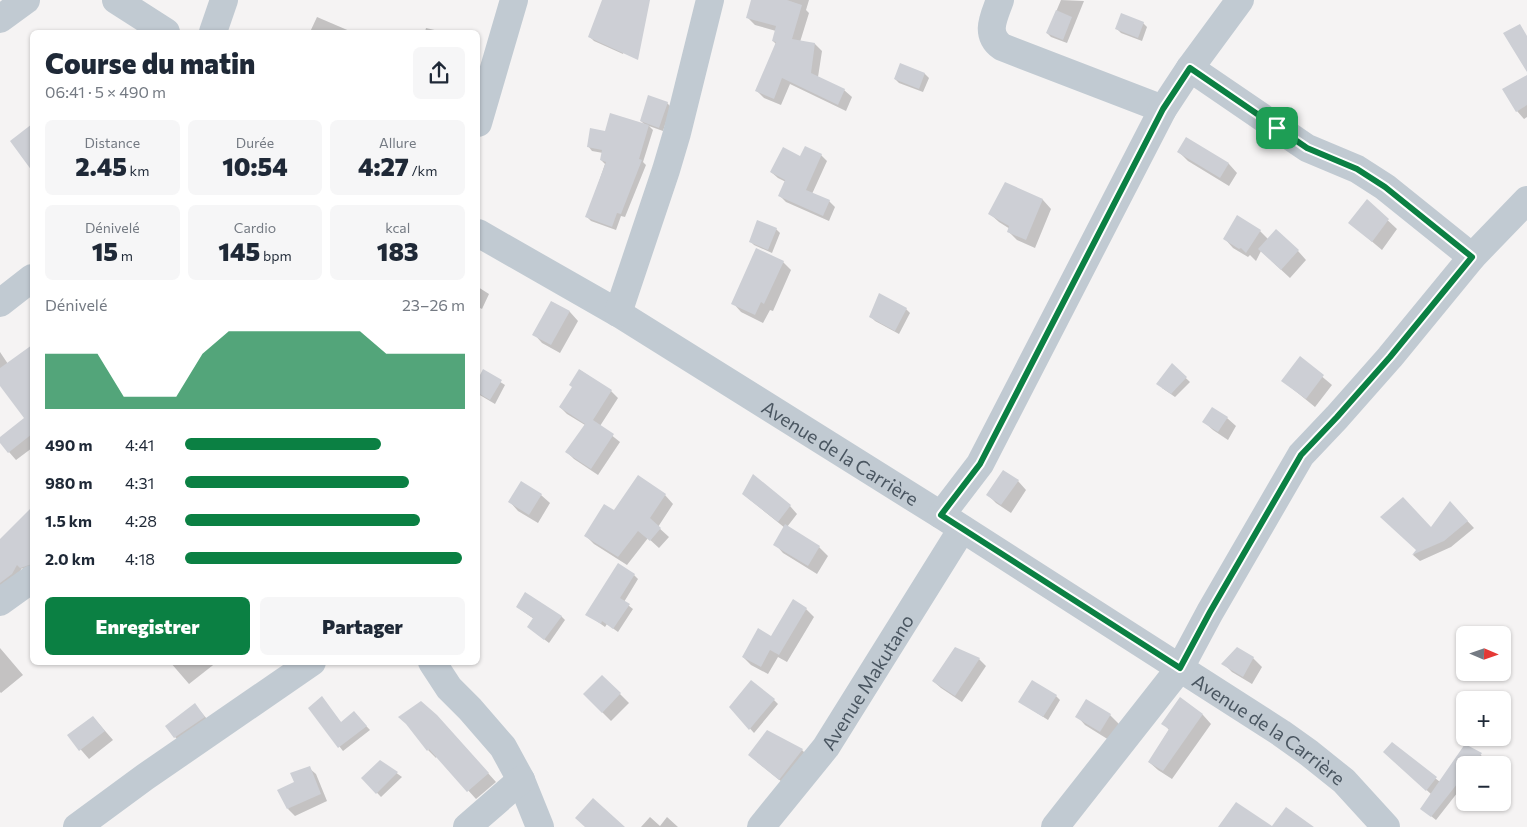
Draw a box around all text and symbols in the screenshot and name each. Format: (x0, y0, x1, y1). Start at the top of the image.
text: Course du matin (45, 46, 255, 80)
button: share (413, 47, 465, 99)
text: 06:41 · 5 × 490 m (45, 82, 166, 101)
pin (1256, 107, 1298, 149)
icon: arrive (1263, 114, 1291, 142)
text: Distance (85, 134, 140, 151)
text: Durée (236, 134, 274, 151)
text: Allure (379, 134, 416, 151)
text: 2.45 (75, 151, 127, 181)
text: 10:54 (222, 151, 288, 181)
text: 4:27 (358, 151, 409, 181)
text: km (127, 162, 149, 179)
text: /km (409, 162, 437, 179)
text: Dénivelé (85, 219, 140, 236)
text: Cardio (234, 219, 276, 236)
text: kcal (385, 219, 410, 236)
text: 15 (92, 236, 118, 266)
text: 145 (218, 236, 260, 266)
text: 183 (377, 236, 419, 266)
text: m (118, 247, 133, 264)
text: bpm (260, 247, 292, 264)
text: Dénivelé (45, 295, 107, 314)
text: 23–26 m (402, 295, 465, 314)
street label: Avenue de la Carrière (758, 395, 923, 510)
text: 490 m (45, 435, 92, 454)
text: 4:41 (125, 435, 154, 454)
text: 980 m (45, 473, 92, 492)
text: 4:31 (125, 473, 154, 492)
text: 1.5 km (45, 511, 92, 530)
text: 4:28 (125, 511, 157, 530)
text: 2.0 km (45, 549, 95, 568)
text: 4:18 (125, 549, 155, 568)
button: Enregistrer (45, 597, 250, 655)
button: Partager (260, 597, 465, 655)
street label: Avenue Makutano (816, 610, 918, 754)
north arrow (1456, 626, 1511, 681)
map controls (1456, 626, 1511, 811)
street label: Avenue de la Carrière (1189, 668, 1350, 789)
button: + (1456, 691, 1511, 746)
button: − (1456, 756, 1511, 811)

